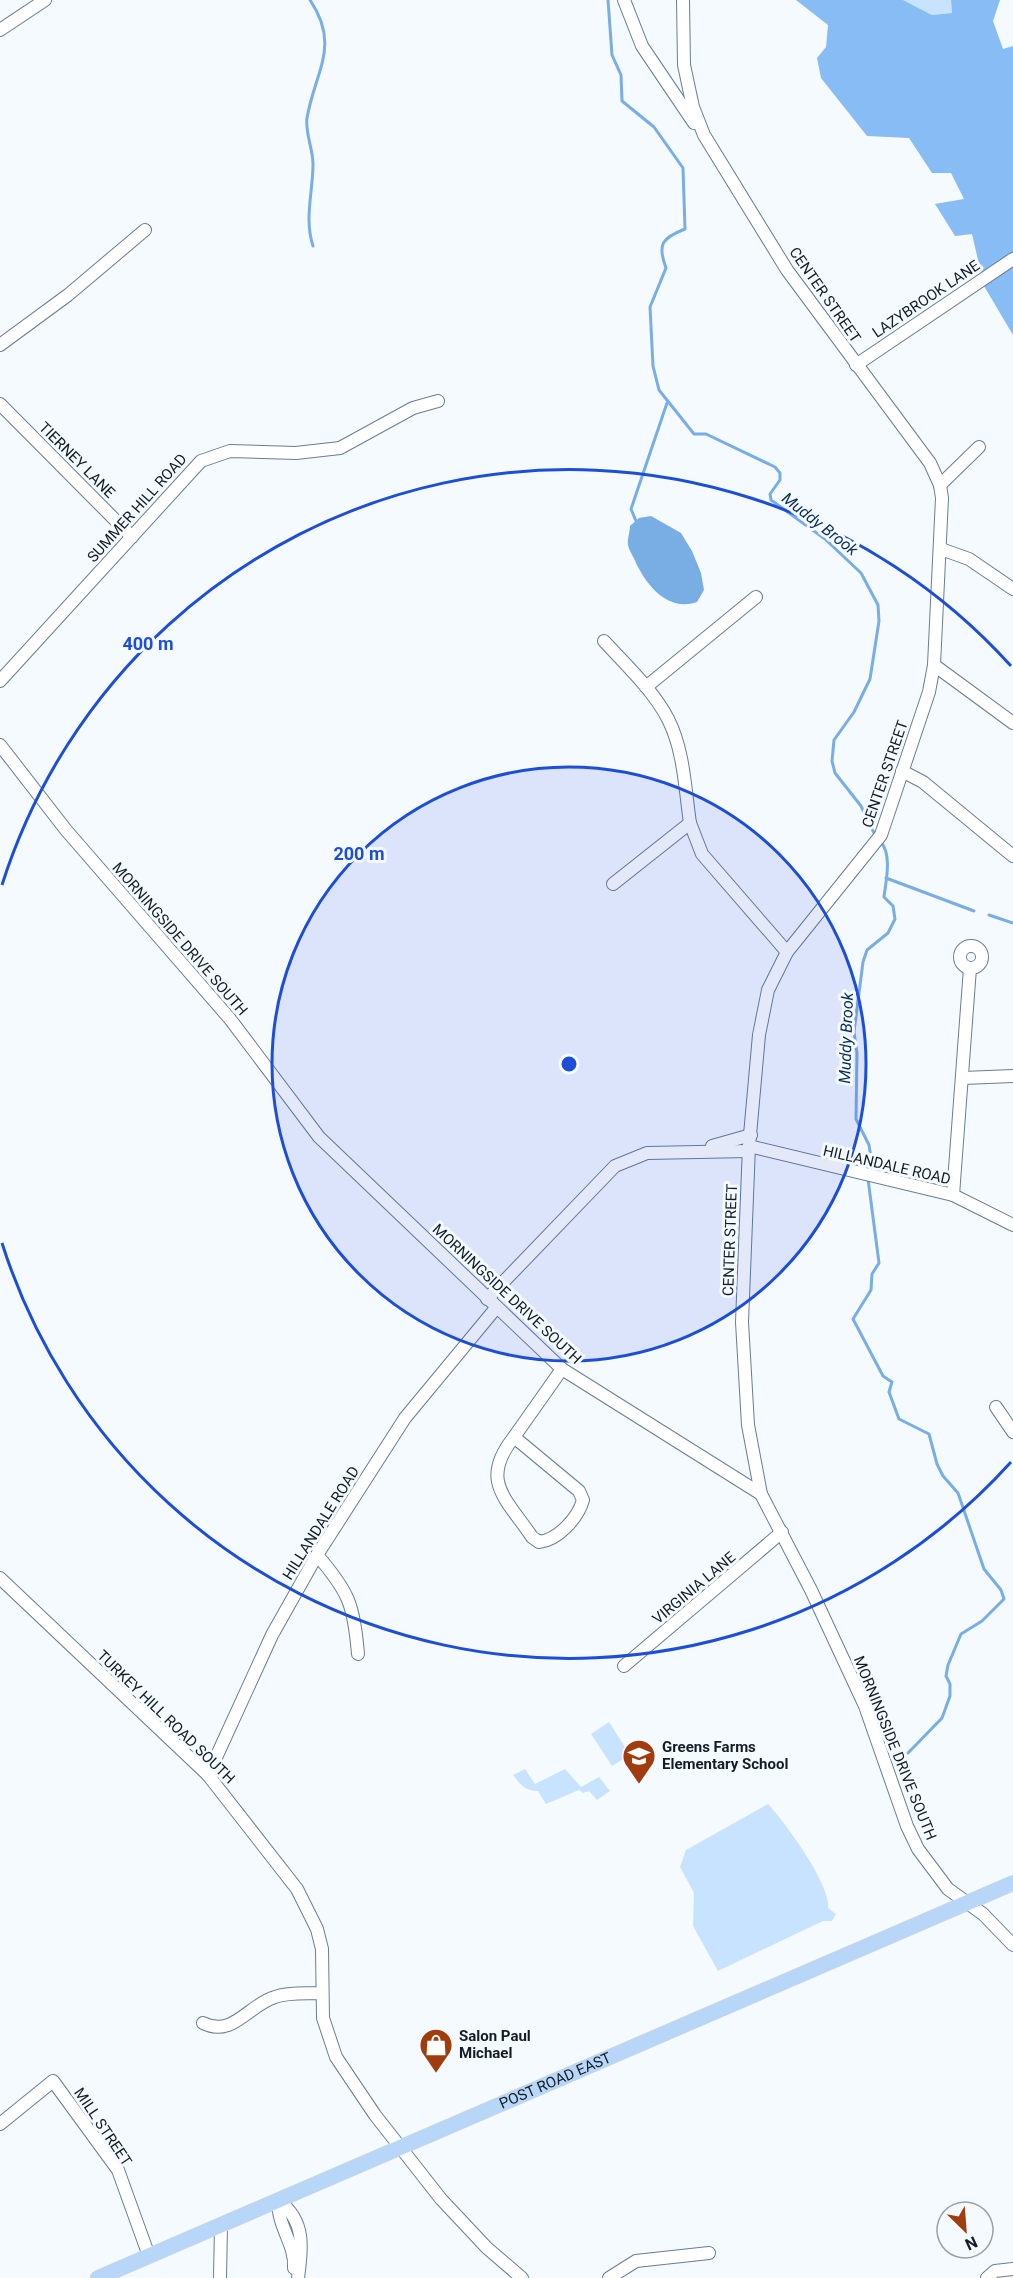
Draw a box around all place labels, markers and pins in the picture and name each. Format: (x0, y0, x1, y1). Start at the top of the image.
centre of rings (559, 1054, 579, 1074)
school or university icon: Greens Farms Elementary School (621, 1738, 657, 1785)
place label: Greens Farms Elementary School (662, 1738, 788, 1773)
shop icon: Salon Paul Michael (418, 2027, 454, 2074)
place label: Salon Paul Michael (459, 2027, 531, 2062)

